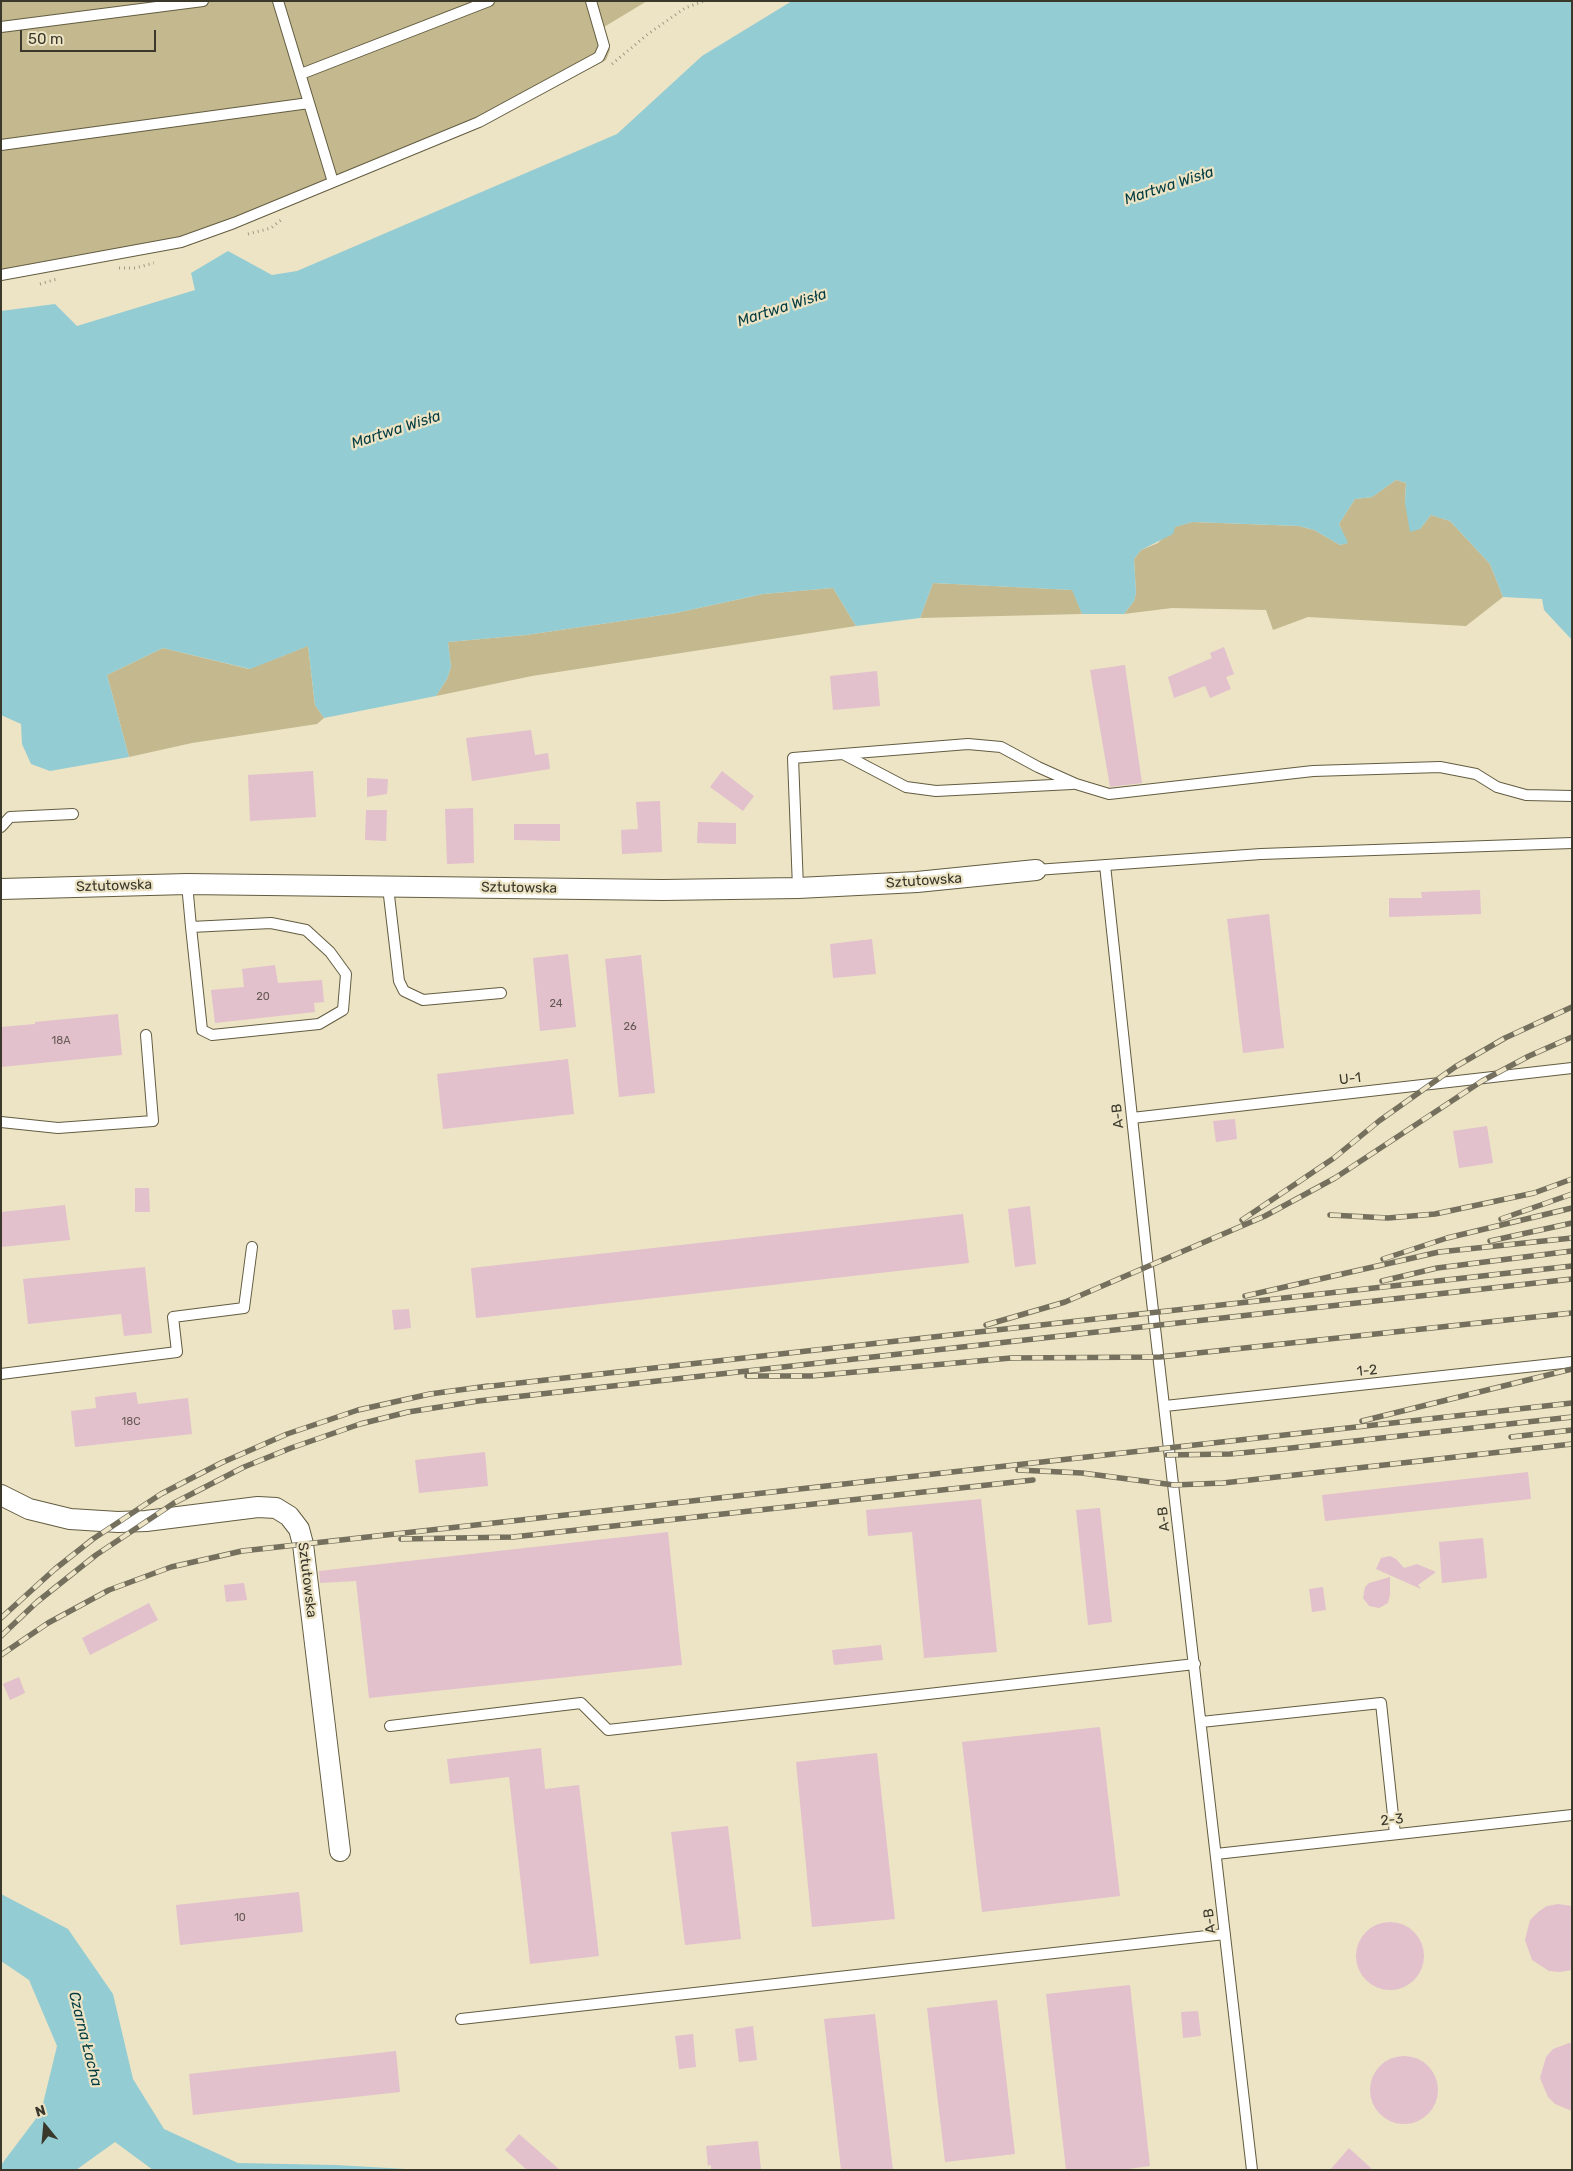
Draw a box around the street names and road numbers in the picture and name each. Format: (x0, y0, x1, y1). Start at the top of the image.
street label: Sztutowska (885, 870, 963, 892)
street label: Sztutowska (76, 876, 152, 896)
street label: Sztutowska (481, 879, 557, 897)
street label: U-1 (1338, 1069, 1362, 1089)
street label: A-B (1108, 1103, 1128, 1129)
street label: 1-2 (1356, 1362, 1378, 1380)
street label: A-B (1154, 1506, 1174, 1532)
street label: Sztutowska (294, 1541, 320, 1619)
street label: 2-3 (1380, 1810, 1404, 1830)
street label: A-B (1200, 1908, 1220, 1934)

